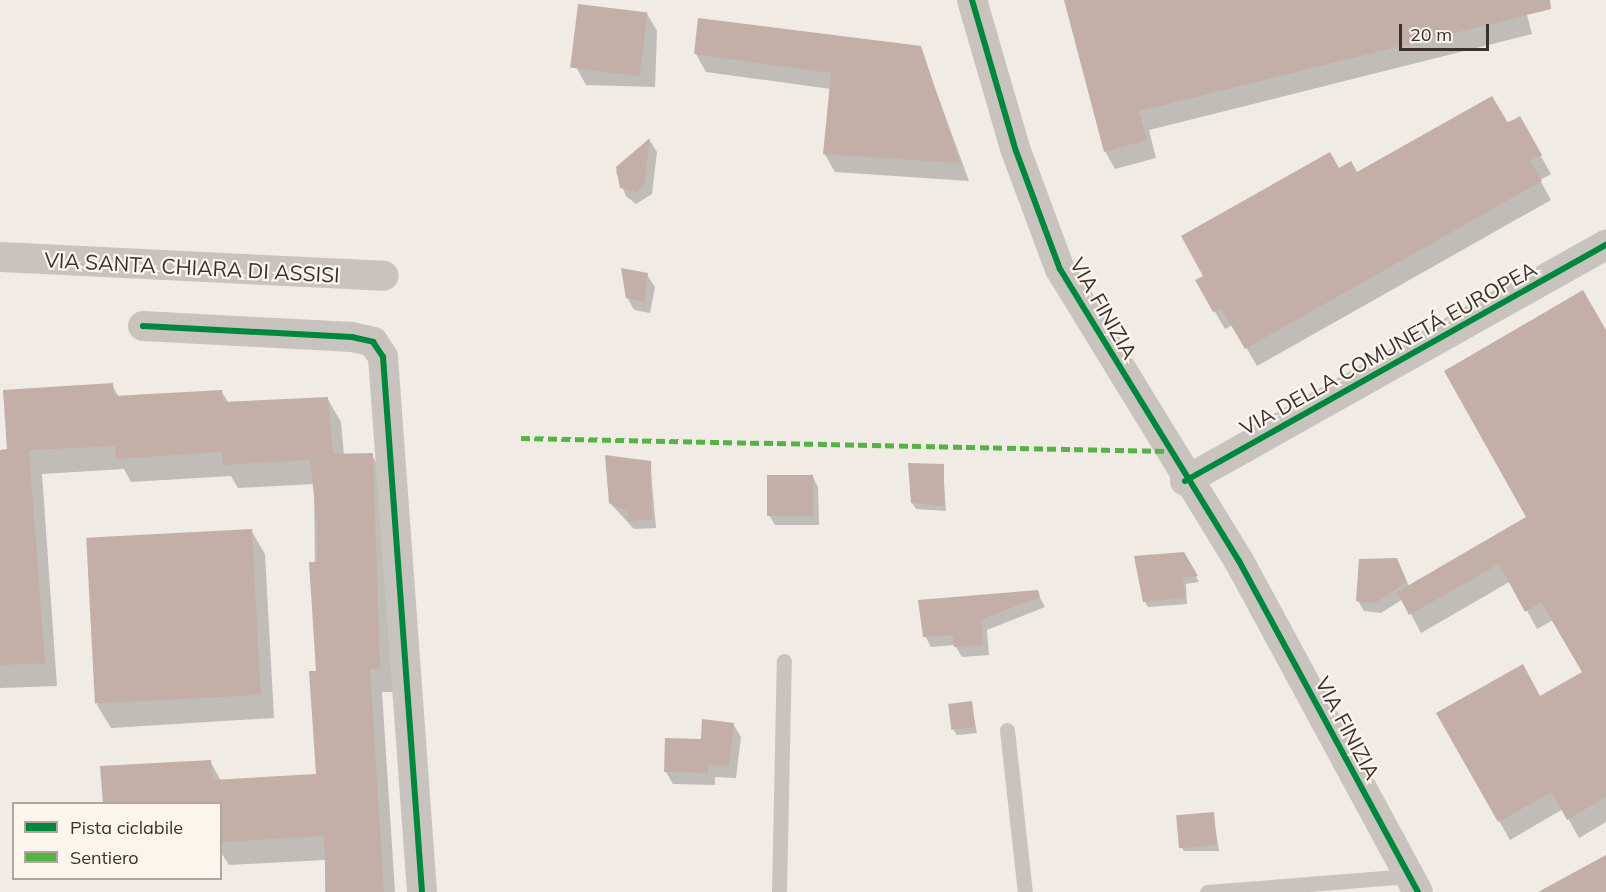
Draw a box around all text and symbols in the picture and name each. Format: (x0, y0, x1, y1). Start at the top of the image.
scale bar (1402, 12, 1492, 50)
text: 20 m (1410, 23, 1452, 46)
street label: VIA SANTA CHIARA DI ASSISI (44, 247, 340, 287)
street label: VIA FINIZIA (1065, 253, 1143, 363)
street label: VIA DELLA COMUNETÁ EUROPEA (1235, 256, 1541, 440)
street label: VIA FINIZIA (1310, 672, 1386, 784)
legend (12, 802, 222, 880)
text: Pista ciclabile (70, 816, 183, 839)
text: Sentiero (70, 846, 139, 869)

